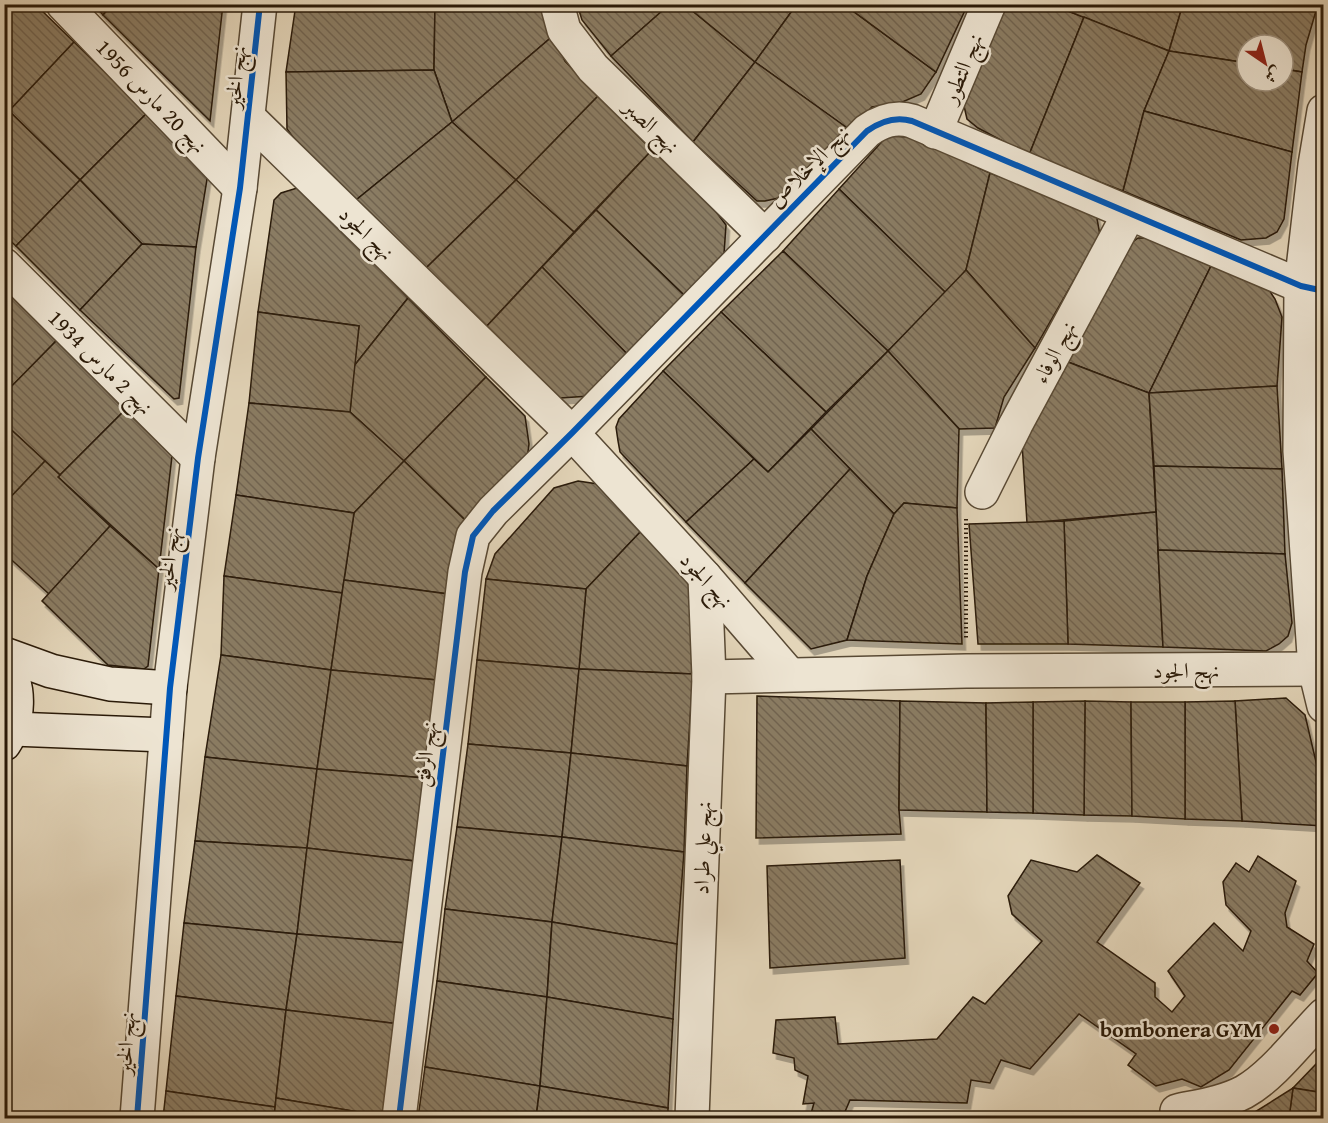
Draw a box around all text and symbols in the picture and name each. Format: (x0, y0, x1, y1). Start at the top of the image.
street label: نهج التطور (932, 28, 995, 111)
street label: نهج 20 مارس 1956 (86, 32, 215, 163)
north arrow (1235, 33, 1295, 93)
street label: نهج الخير (216, 44, 258, 113)
text: ش (1260, 61, 1287, 90)
street label: نهج الصبر (613, 90, 687, 164)
street label: نهج الإخلاص (760, 118, 859, 217)
street label: نهج الجود (329, 198, 402, 271)
street label: نهج 2 مارس 1934 (38, 302, 161, 425)
street label: نهج الوفاء (1024, 315, 1087, 391)
street label: نهج الخير (148, 525, 192, 594)
street label: نهج الجود (670, 544, 741, 618)
street label: نهج الجود (1153, 654, 1219, 690)
street label: نهج الرفق (405, 719, 449, 789)
street label: نهج علي طراد (684, 801, 726, 895)
street label: نهج الخير (107, 1010, 147, 1078)
place label: bombonera GYM (1100, 1013, 1262, 1045)
marker: bombonera GYM (1267, 1022, 1281, 1036)

